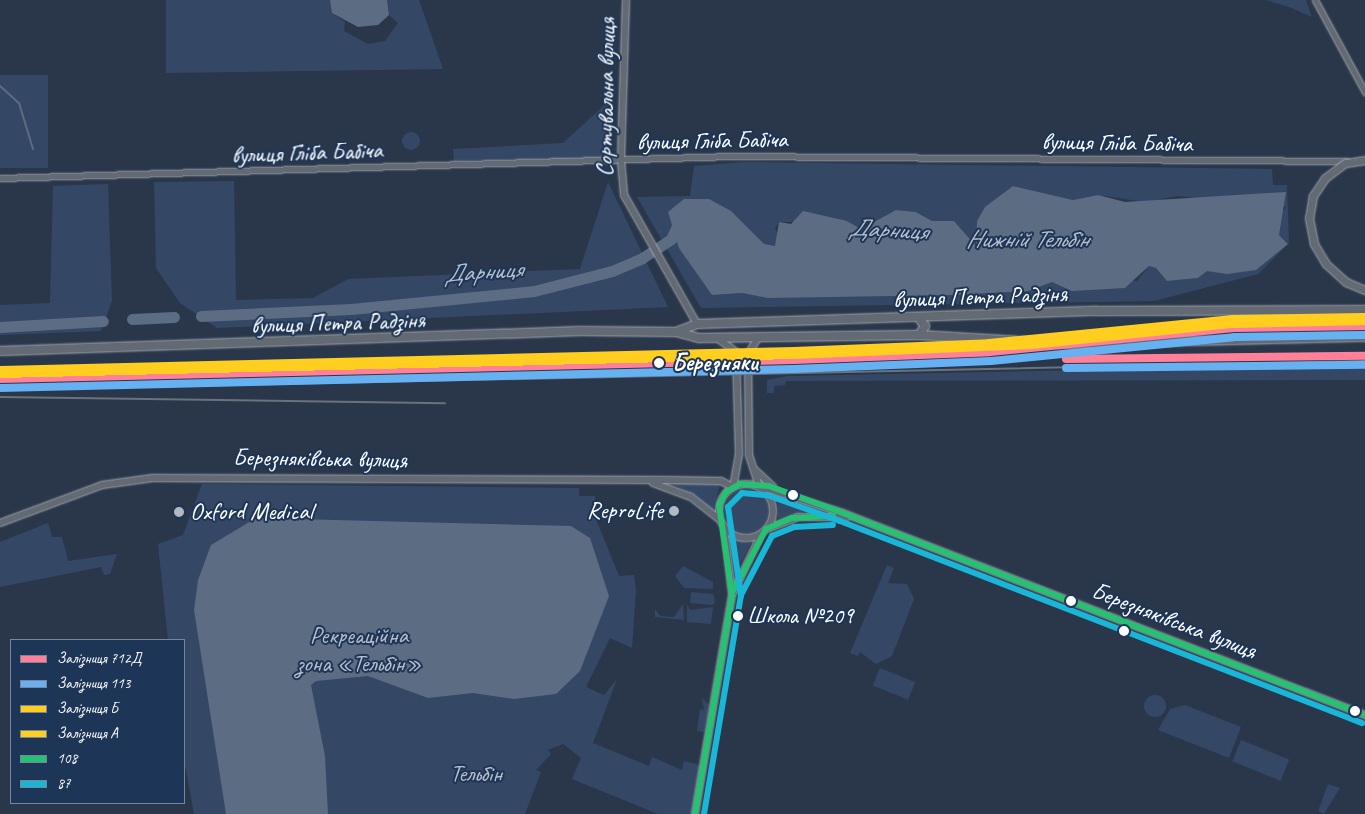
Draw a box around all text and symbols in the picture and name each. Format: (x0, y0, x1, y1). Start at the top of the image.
street label: Сортувальна вулиця (590, 16, 622, 178)
street label: вулиця Гліба Бабіча (635, 125, 789, 157)
street label: вулиця Гліба Бабіча (1040, 127, 1194, 159)
street label: вулиця Гліба Бабіча (230, 136, 384, 170)
water label: Дарниця (848, 213, 928, 247)
water label: Нижній Тельбін (966, 224, 1088, 254)
water label: Дарниця (443, 254, 523, 290)
street label: вулиця Петра Радзіня (892, 280, 1068, 314)
street label: вулиця Петра Радзіня (250, 306, 426, 340)
place label: Березняки (672, 349, 758, 377)
marker: Березняки (650, 354, 668, 372)
street label: Березняківська вулиця (232, 443, 408, 475)
unlabelled marker (788, 490, 798, 500)
place label: ReproLife (587, 497, 663, 525)
place label: Oxford Medical (190, 498, 312, 526)
marker: ReproLife (667, 504, 681, 518)
marker: Oxford Medical (172, 505, 186, 519)
street label: Березняківська вулиця (1087, 576, 1261, 666)
unlabelled marker (1066, 596, 1076, 606)
place label: Школа №209 (747, 602, 853, 630)
marker: Школа №209 (733, 611, 743, 621)
park label: Рекреаційна зона «Тельбін» (297, 622, 421, 678)
unlabelled marker (1119, 626, 1129, 636)
legend (10, 639, 185, 804)
text: Залізниця 712Д (57, 649, 141, 668)
text: Залізниця 113 (57, 674, 131, 693)
text: Залізниця Б (57, 699, 118, 718)
unlabelled marker (1350, 706, 1360, 716)
text: Залізниця A (57, 724, 118, 743)
text: 108 (57, 749, 77, 768)
park label: Тельбін (450, 760, 502, 788)
text: 87 (57, 774, 71, 793)

